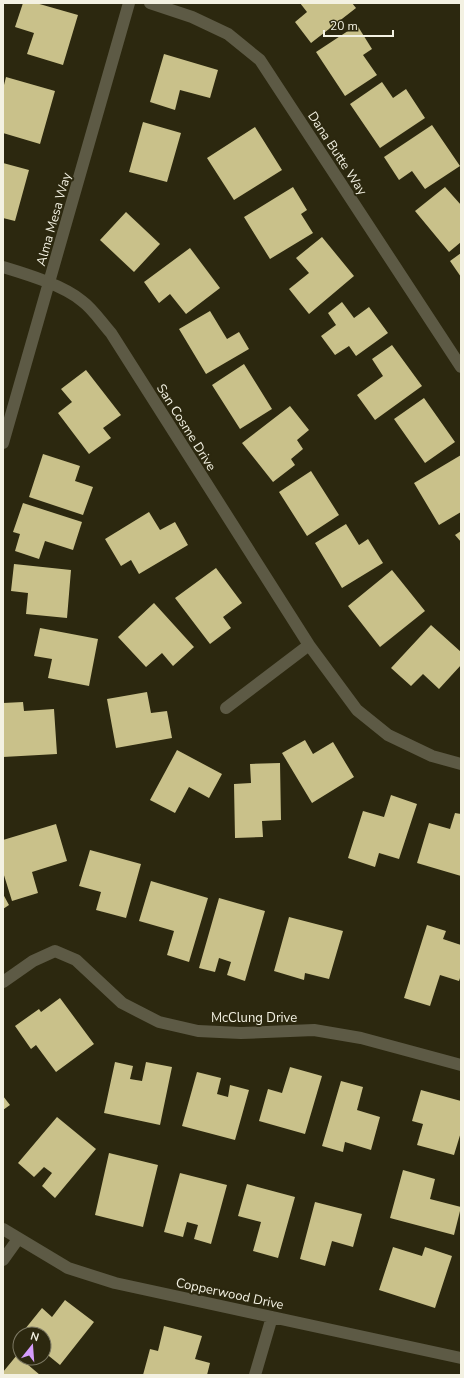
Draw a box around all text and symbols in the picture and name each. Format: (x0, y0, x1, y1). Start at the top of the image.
scale bar (324, 12, 393, 38)
text: 20 m (330, 18, 358, 34)
street label: Dana Butte Way (303, 108, 371, 199)
street label: Alma Mesa Way (32, 170, 76, 268)
street label: San Cosme Drive (152, 381, 220, 475)
street label: McClung Drive (211, 1009, 297, 1027)
street label: Copperwood Drive (174, 1274, 285, 1314)
north arrow (12, 1326, 52, 1366)
text: N (29, 1329, 41, 1345)

